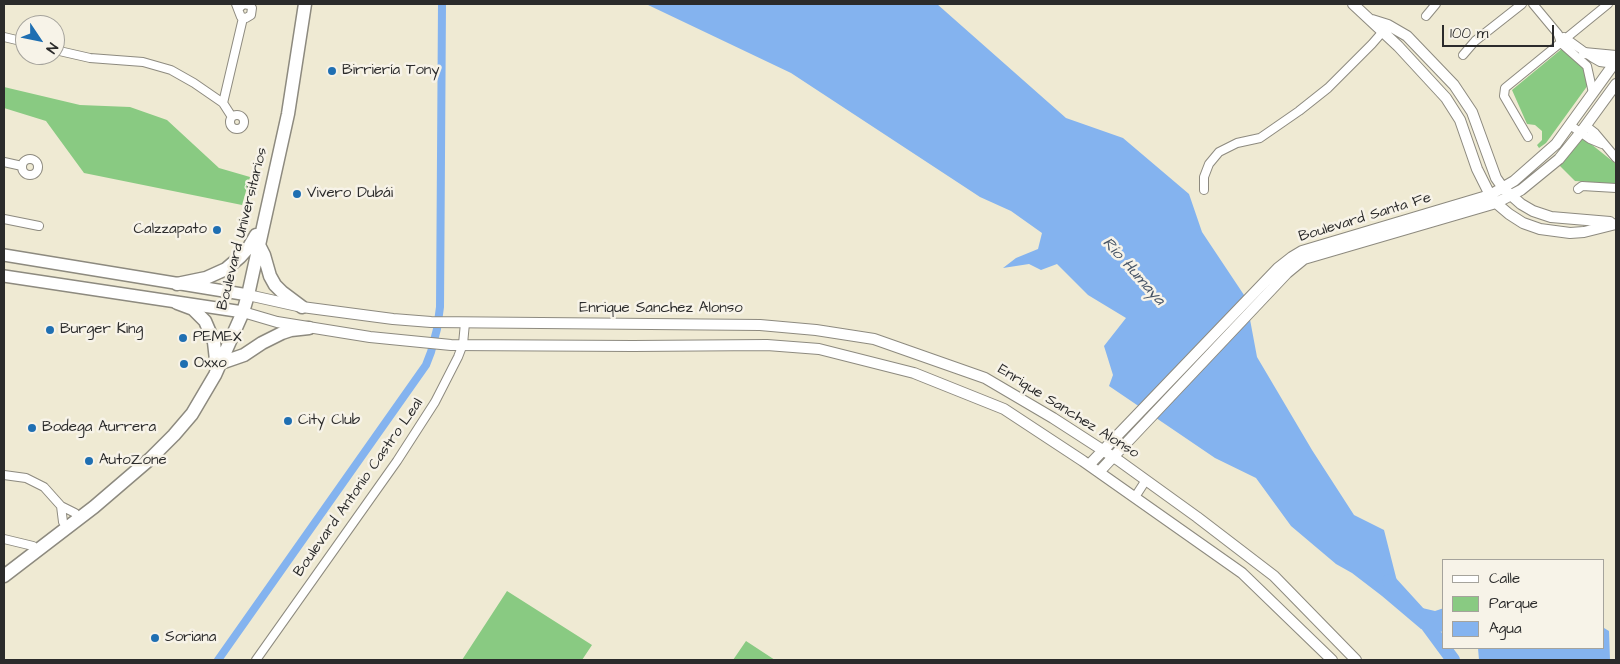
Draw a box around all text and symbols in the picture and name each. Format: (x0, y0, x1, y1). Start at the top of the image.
north arrow (15, 15, 65, 65)
scale bar (1445, 15, 1558, 47)
text: 100 m (1450, 23, 1489, 44)
text: N (41, 39, 62, 57)
place label: Birriería Tony (342, 62, 440, 80)
marker: Birriería Tony (326, 65, 338, 77)
street label: Boulevard Universitarios (214, 146, 272, 312)
place label: Vivero Dubái (307, 185, 393, 203)
marker: Vivero Dubái (291, 188, 303, 200)
street label: Boulevard Santa Fe (1297, 189, 1433, 247)
place label: Calzzapato (133, 221, 207, 239)
marker: Calzzapato (211, 224, 223, 236)
water label: Río Humaya (1098, 234, 1168, 310)
street label: Enrique Sanchez Alonso (579, 300, 743, 318)
place label: Burger King (60, 321, 143, 339)
marker: Burger King (44, 324, 56, 336)
place label: PEMEX (193, 329, 242, 347)
marker: PEMEX (177, 332, 189, 344)
place label: Oxxo (194, 355, 227, 373)
marker: Oxxo (178, 358, 190, 370)
street label: Enrique Sanchez Alonso (994, 361, 1142, 463)
street label: Boulevard Antonio Castro Leal (290, 395, 428, 581)
place label: City Club (298, 412, 360, 430)
marker: City Club (282, 415, 294, 427)
place label: Bodega Aurrera (42, 419, 156, 437)
marker: Bodega Aurrera (26, 422, 38, 434)
place label: AutoZone (99, 452, 167, 470)
marker: AutoZone (83, 455, 95, 467)
legend (1442, 559, 1605, 649)
text: Calle (1489, 568, 1520, 589)
text: Parque (1489, 593, 1538, 614)
text: Agua (1489, 618, 1522, 639)
place label: Soriana (165, 629, 216, 647)
marker: Soriana (149, 632, 161, 644)

